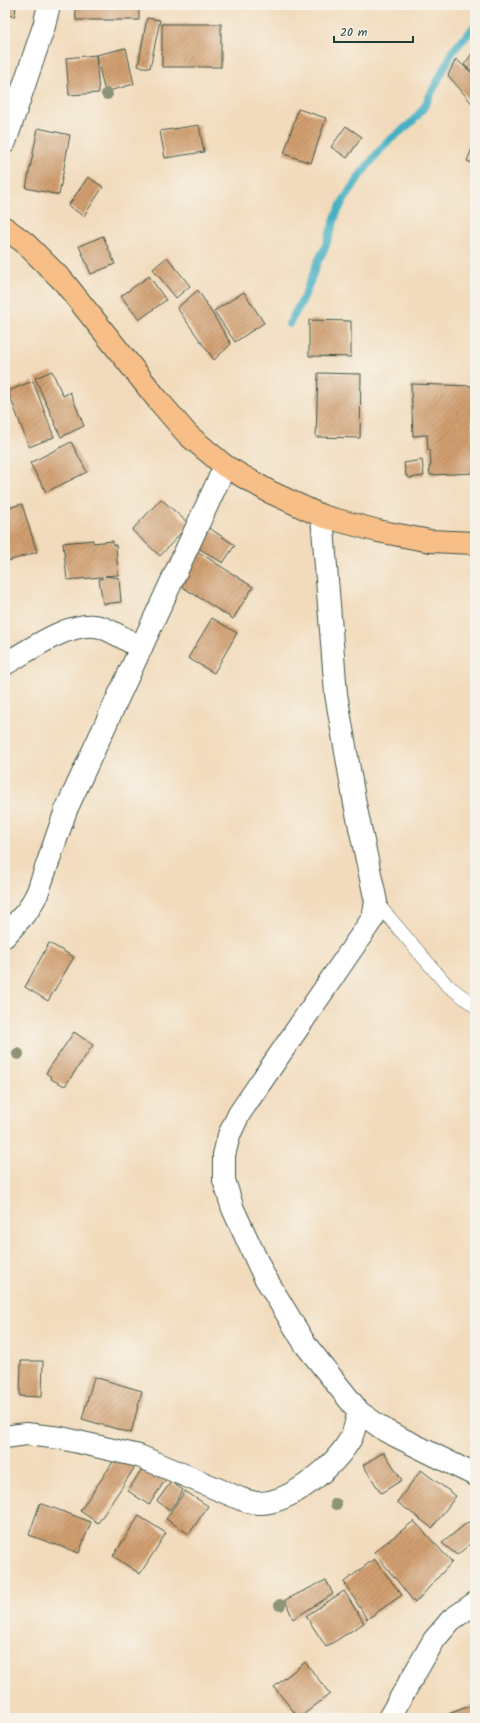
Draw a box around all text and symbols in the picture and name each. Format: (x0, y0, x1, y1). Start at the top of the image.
scale bar (334, 18, 413, 44)
text: 20 m (340, 23, 368, 42)

